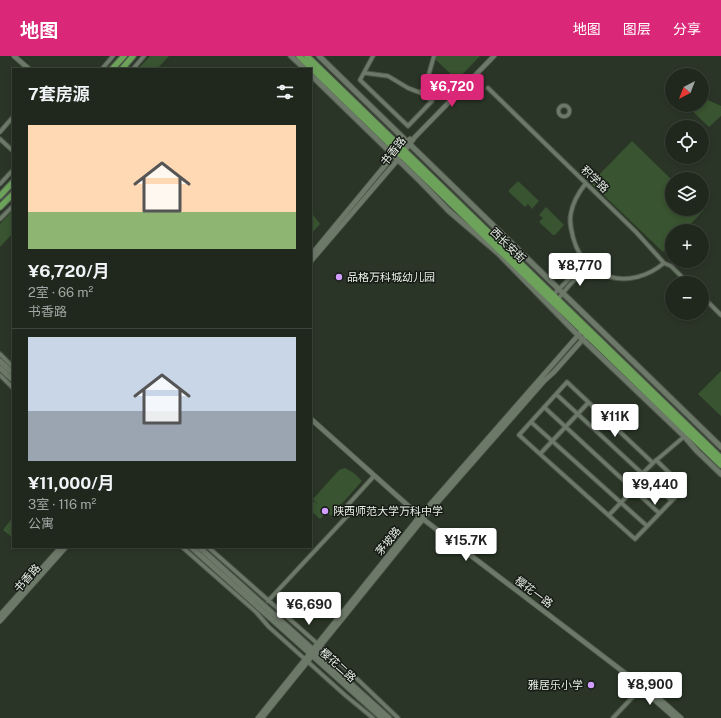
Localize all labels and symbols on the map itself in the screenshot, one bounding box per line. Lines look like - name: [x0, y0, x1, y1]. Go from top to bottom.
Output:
- north arrow: [665, 68, 709, 112]
- pin: ¥6,720: [419, 74, 485, 108]
- street label: 书香路: [378, 134, 408, 168]
- street label: 积学路: [579, 163, 611, 195]
- street label: 西长安街: [488, 225, 528, 265]
- pin: ¥8,770: [547, 253, 613, 287]
- place label: 品格万科城幼儿园: [347, 271, 435, 283]
- marker: 品格万科城幼儿园: [334, 272, 344, 282]
- pin: ¥11K: [591, 404, 639, 438]
- pin: ¥9,440: [622, 472, 688, 506]
- place label: 陕西师范大学万科中学: [333, 505, 443, 517]
- marker: 陕西师范大学万科中学: [320, 506, 330, 516]
- street label: 茅坡路: [373, 524, 403, 558]
- pin: ¥15.7K: [433, 528, 499, 562]
- street label: 书香路: [12, 562, 42, 594]
- street label: 樱花一路: [513, 574, 555, 610]
- pin: ¥6,690: [276, 592, 342, 626]
- street label: 樱花二路: [318, 646, 358, 684]
- pin: ¥8,900: [617, 672, 683, 706]
- place label: 雅居乐小学: [528, 679, 583, 691]
- marker: 雅居乐小学: [586, 680, 596, 690]

